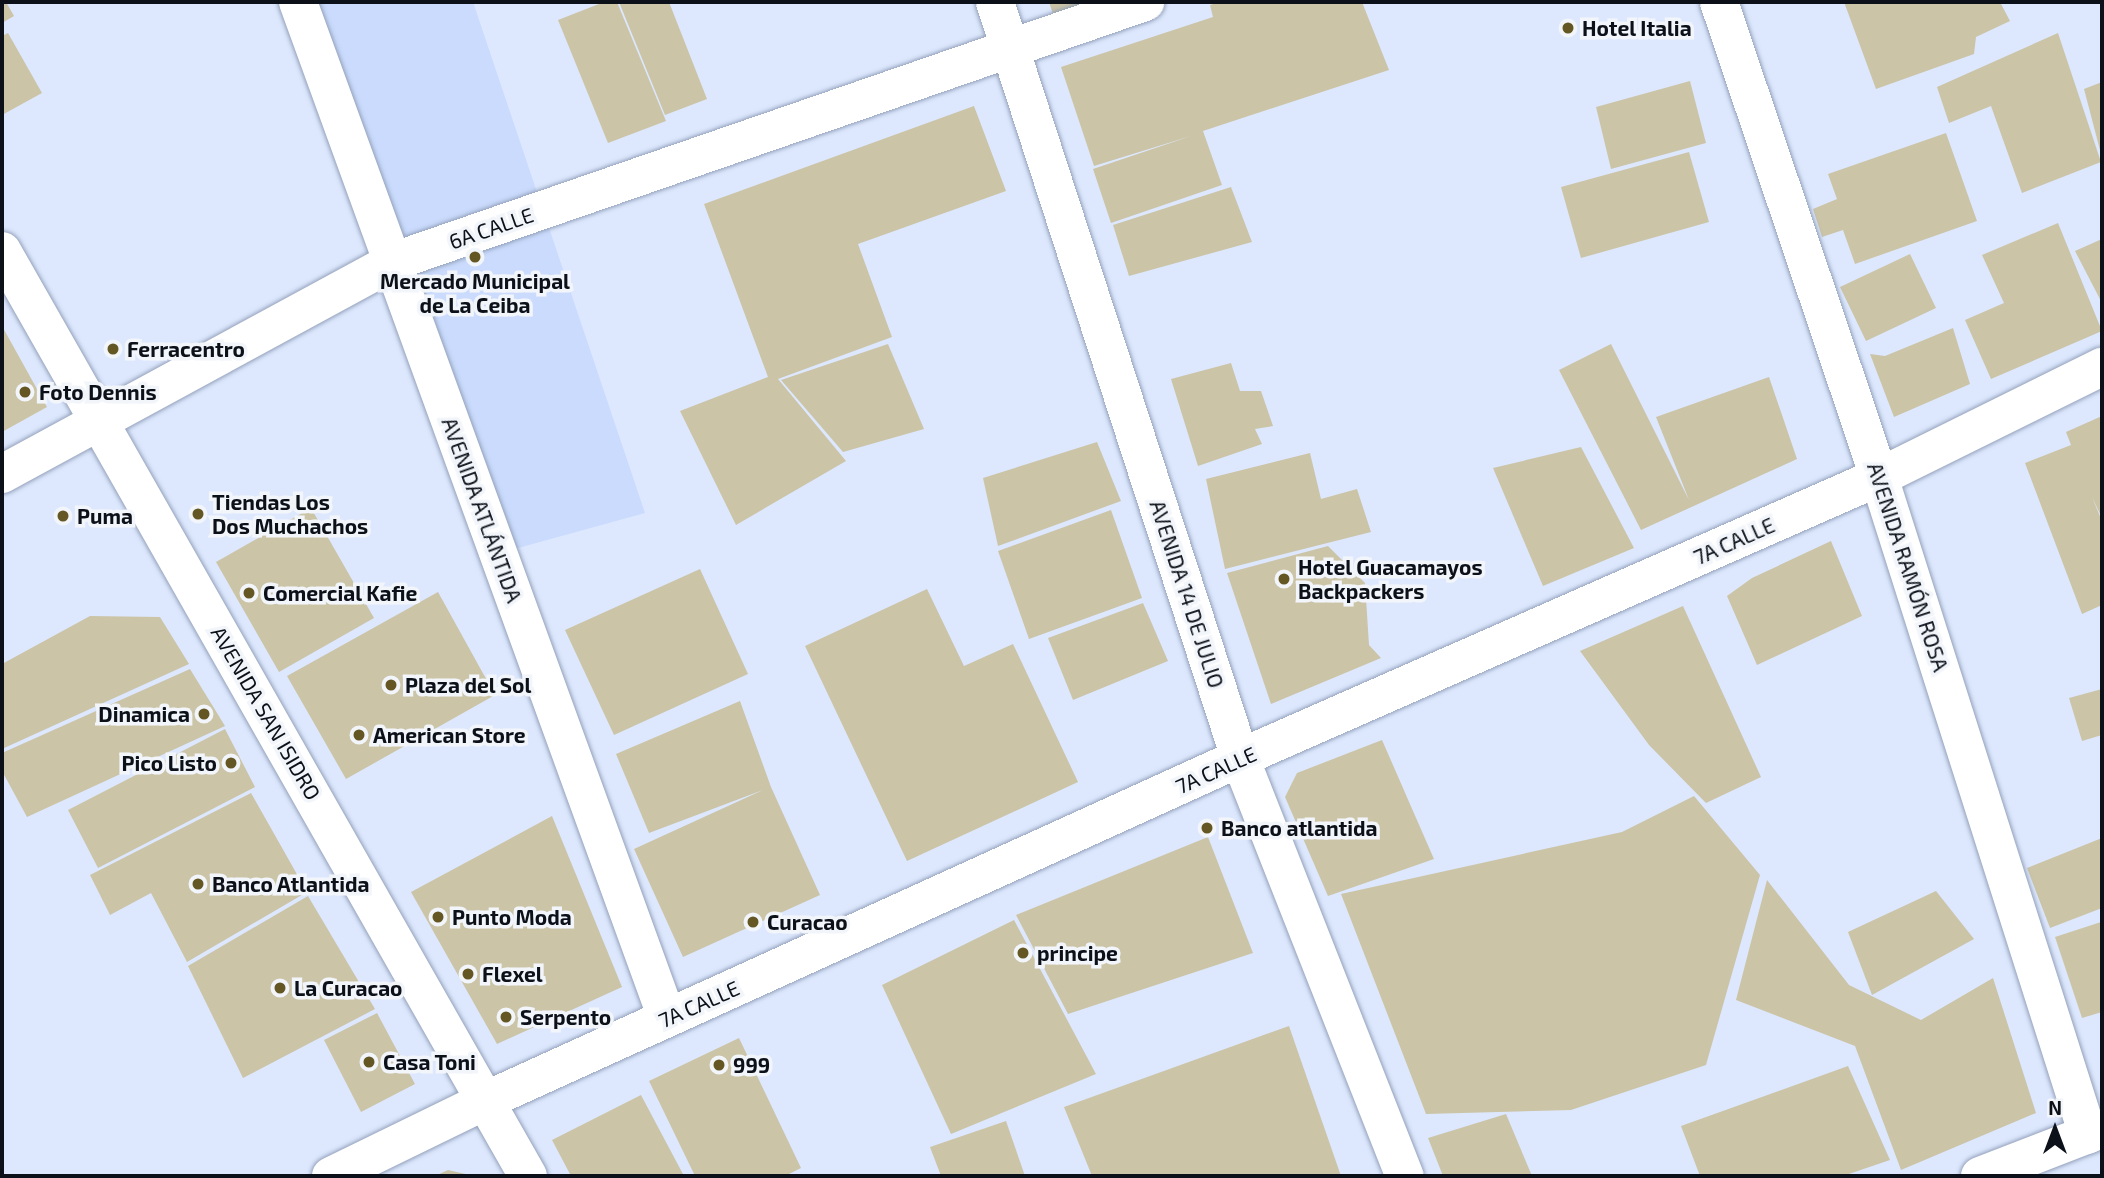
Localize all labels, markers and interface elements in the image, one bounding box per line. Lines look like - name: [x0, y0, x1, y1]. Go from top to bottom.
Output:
- place label: Hotel Italia: [1582, 15, 1692, 41]
- marker: Hotel Italia: [1560, 20, 1576, 36]
- street label: 6A CALLE: [445, 202, 537, 254]
- marker: Mercado Municipal de La Ceiba: [467, 249, 483, 265]
- place label: Mercado Municipal de La Ceiba: [380, 268, 570, 318]
- place label: Ferracentro: [127, 336, 245, 362]
- marker: Ferracentro: [105, 341, 121, 357]
- place label: Foto Dennis: [39, 379, 157, 405]
- marker: Foto Dennis: [17, 384, 33, 400]
- street label: AVENIDA ATLÁNTIDA: [437, 414, 527, 606]
- street label: AVENIDA RAMÓN ROSA: [1862, 459, 1954, 675]
- place label: Tiendas Los Dos Muchachos: [212, 489, 368, 539]
- street label: AVENIDA 14 DE JULIO: [1145, 497, 1229, 691]
- place label: Puma: [77, 503, 133, 529]
- marker: Tiendas Los Dos Muchachos: [190, 506, 206, 522]
- marker: Puma: [55, 508, 71, 524]
- street label: 7A CALLE: [1690, 512, 1778, 570]
- place label: Hotel Guacamayos Backpackers: [1298, 554, 1483, 604]
- marker: Hotel Guacamayos Backpackers: [1276, 571, 1292, 587]
- place label: Comercial Kafie: [263, 580, 418, 606]
- marker: Comercial Kafie: [241, 585, 257, 601]
- street label: AVENIDA SAN ISIDRO: [206, 621, 326, 805]
- place label: Plaza del Sol: [405, 672, 532, 698]
- marker: Plaza del Sol: [383, 677, 399, 693]
- place label: Dinamica: [98, 701, 190, 727]
- marker: Dinamica: [196, 706, 212, 722]
- place label: American Store: [373, 722, 526, 748]
- marker: American Store: [351, 727, 367, 743]
- street label: 7A CALLE: [1172, 741, 1260, 799]
- place label: Pico Listo: [122, 750, 217, 776]
- marker: Pico Listo: [223, 755, 239, 771]
- place label: Banco atlantida: [1221, 815, 1377, 841]
- marker: Banco atlantida: [1199, 820, 1215, 836]
- place label: Banco Atlantida: [212, 871, 370, 897]
- marker: Banco Atlantida: [190, 876, 206, 892]
- place label: Punto Moda: [452, 904, 572, 930]
- marker: Punto Moda: [430, 909, 446, 925]
- place label: Curacao: [767, 909, 848, 935]
- marker: Curacao: [745, 914, 761, 930]
- place label: principe: [1037, 940, 1118, 966]
- marker: principe: [1015, 945, 1031, 961]
- place label: Flexel: [482, 961, 543, 987]
- marker: Flexel: [460, 966, 476, 982]
- place label: La Curacao: [294, 975, 402, 1001]
- street label: 7A CALLE: [655, 975, 743, 1033]
- marker: La Curacao: [272, 980, 288, 996]
- place label: Serpento: [520, 1004, 611, 1030]
- marker: Serpento: [498, 1009, 514, 1025]
- place label: Casa Toni: [383, 1049, 476, 1075]
- place label: 999: [733, 1052, 770, 1078]
- marker: Casa Toni: [361, 1054, 377, 1070]
- marker: 999: [711, 1057, 727, 1073]
- north arrow: [2020, 1094, 2090, 1164]
- text: N: [2048, 1096, 2062, 1119]

